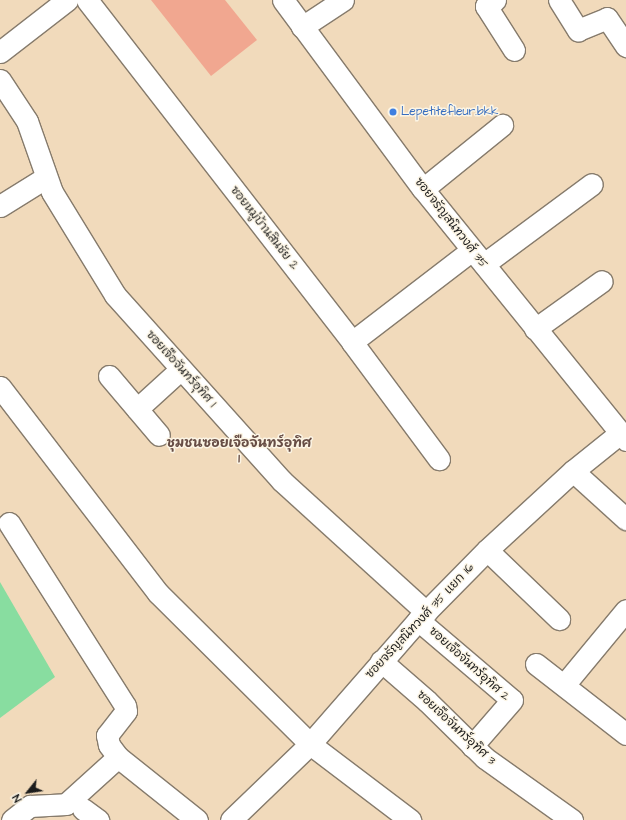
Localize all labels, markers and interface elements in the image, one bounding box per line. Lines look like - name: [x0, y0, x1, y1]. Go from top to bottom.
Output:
- place label: Lepetitefleur.bkk: [401, 105, 498, 119]
- marker: Lepetitefleur.bkk: [388, 107, 398, 117]
- street label: ซอยจรัญสนิทวงศ์ 35: [411, 175, 491, 271]
- street label: ซอยหมู่บ้านสินชัย 2: [227, 183, 301, 273]
- street label: ซอยเจือจันทร์อุทิศ 1: [143, 328, 219, 410]
- district label: ชุมชนซอยเจือจันทร์อุทิศ 1: [167, 436, 311, 467]
- street label: ซอยจรัญสนิทวงศ์ 35 แยก 16: [363, 560, 477, 682]
- street label: ซอยเจือจันทร์อุทิศ 2: [426, 624, 512, 704]
- street label: ซอยเจือจันทร์อุทิศ 3: [414, 688, 498, 768]
- north arrow: [8, 772, 48, 812]
- text: N: [9, 792, 25, 805]

